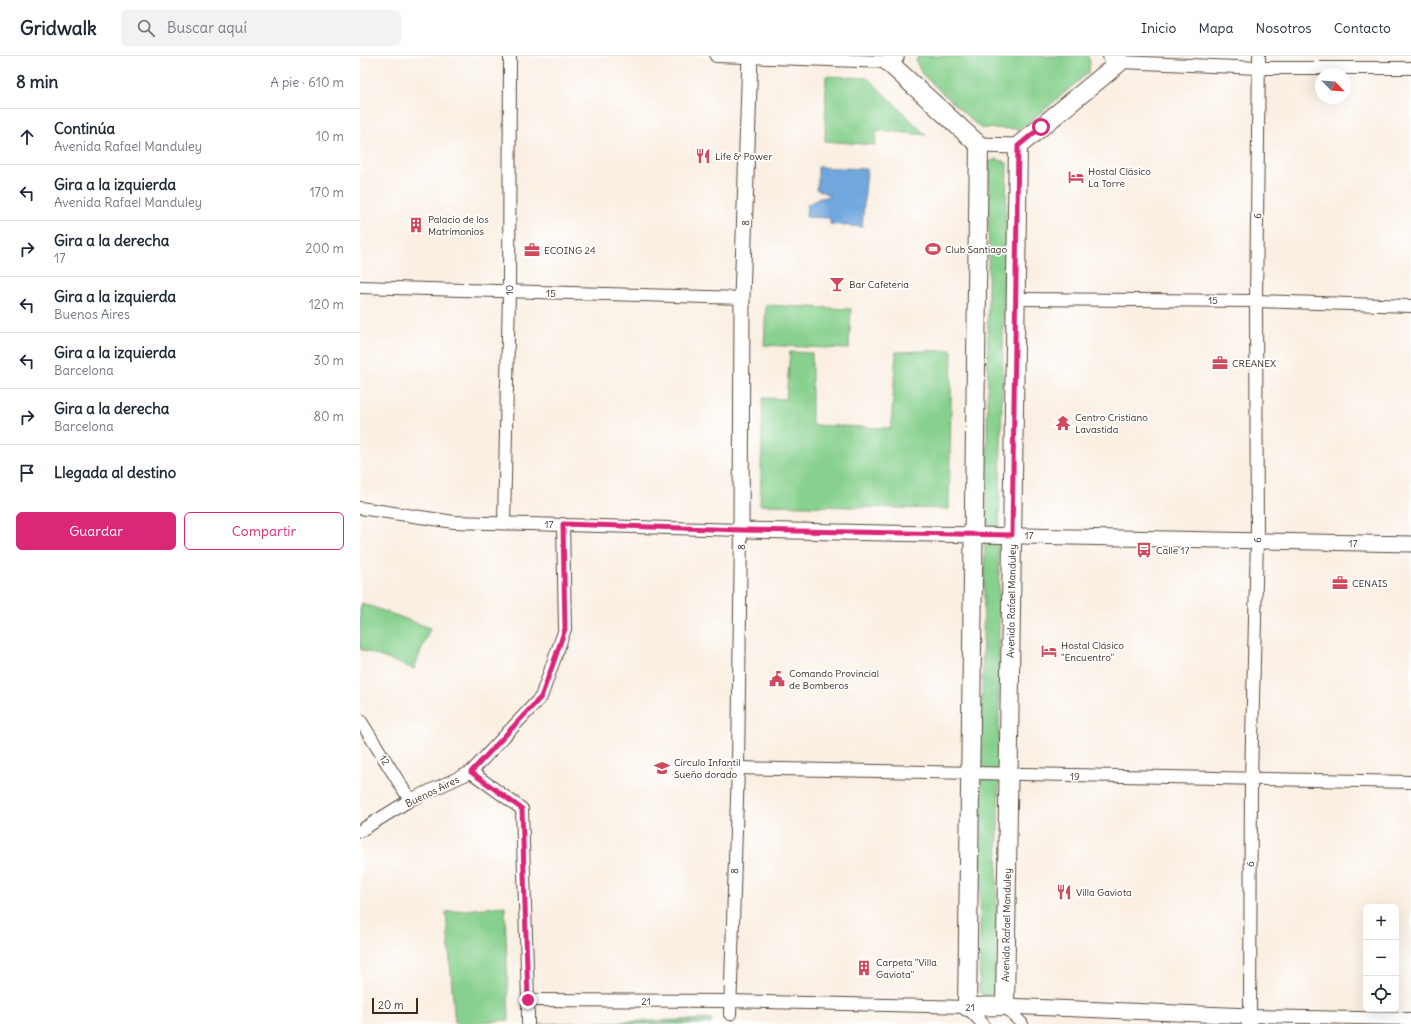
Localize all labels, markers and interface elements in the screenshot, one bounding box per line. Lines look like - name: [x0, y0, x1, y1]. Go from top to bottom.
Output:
- search box: [121, 10, 401, 46]
- text: Gridwalk: [20, 16, 97, 40]
- icon: search: [135, 17, 157, 39]
- text: Buscar aquí: [167, 18, 247, 37]
- text: Inicio: [1141, 19, 1176, 37]
- text: Mapa: [1198, 19, 1234, 37]
- text: Nosotros: [1256, 19, 1312, 37]
- text: Contacto: [1334, 19, 1391, 37]
- north arrow: [1315, 68, 1351, 104]
- text: 8 min: [16, 71, 58, 93]
- text: A pie · 610 m: [270, 74, 344, 91]
- route start: [1032, 118, 1050, 136]
- text: Continúa: [54, 119, 115, 138]
- icon: ahead: [16, 126, 38, 148]
- text: 10 m: [316, 128, 344, 145]
- text: Avenida Rafael Manduley: [54, 138, 202, 155]
- restaurant icon: Life & Power: [694, 147, 712, 165]
- place label: Life & Power: [715, 150, 772, 163]
- place label: Hostal Clásico La Torre: [1088, 165, 1151, 190]
- hotel icon: Hostal Clásico La Torre: [1067, 168, 1085, 186]
- text: Gira a la izquierda: [54, 175, 176, 194]
- icon: left: [16, 182, 38, 204]
- text: 170 m: [309, 184, 344, 201]
- text: Avenida Rafael Manduley: [54, 194, 202, 211]
- place label: Palacio de los Matrimonios: [428, 213, 489, 238]
- street label: 6: [1251, 213, 1264, 219]
- building icon: Palacio de los Matrimonios: [407, 216, 425, 234]
- street label: 8: [739, 220, 752, 226]
- text: Gira a la derecha: [54, 231, 169, 250]
- icon: right: [16, 238, 38, 260]
- text: 200 m: [305, 240, 344, 257]
- sports icon: Club Santiago: [924, 240, 942, 258]
- office icon: ECOING 24: [523, 241, 541, 259]
- place label: Club Santiago: [945, 243, 1007, 256]
- place label: ECOING 24: [544, 244, 596, 257]
- text: 17: [54, 250, 66, 267]
- bar icon: Bar Cafetería: [828, 275, 846, 293]
- place label: Bar Cafetería: [849, 278, 909, 291]
- street label: 10: [503, 285, 516, 295]
- text: Gira a la izquierda: [54, 287, 176, 306]
- street label: 15: [546, 287, 556, 300]
- icon: left: [16, 294, 38, 316]
- street label: 15: [1208, 294, 1218, 307]
- text: 120 m: [309, 296, 344, 313]
- text: Buenos Aires: [54, 306, 130, 323]
- text: Gira a la izquierda: [54, 343, 176, 362]
- icon: left: [16, 350, 38, 372]
- text: 30 m: [314, 352, 344, 369]
- office icon: CREANEX: [1211, 354, 1229, 372]
- place label: CREANEX: [1232, 357, 1277, 370]
- text: Barcelona: [54, 362, 114, 379]
- text: Gira a la derecha: [54, 399, 169, 418]
- icon: right: [16, 406, 38, 428]
- text: 80 m: [313, 408, 344, 425]
- place label: Centro Cristiano Lavastida: [1075, 411, 1148, 436]
- temple icon: Centro Cristiano Lavastida: [1054, 414, 1072, 432]
- text: Barcelona: [54, 418, 114, 435]
- icon: arrive: [16, 462, 38, 484]
- text: Llegada al destino: [54, 463, 176, 482]
- button: Guardar: [16, 512, 176, 550]
- button: Compartir: [184, 512, 344, 550]
- street label: 17: [544, 518, 554, 531]
- street label: 17: [1024, 529, 1034, 542]
- street label: 6: [1251, 537, 1264, 543]
- street label: 17: [1348, 537, 1358, 550]
- bus stop icon: Calle 17: [1135, 541, 1153, 559]
- street label: 8: [735, 544, 748, 550]
- street label: Avenida Rafael Manduley: [1004, 544, 1019, 658]
- place label: Calle 17: [1156, 544, 1189, 557]
- office icon: CENAIS: [1331, 574, 1349, 592]
- place label: CENAIS: [1352, 577, 1388, 590]
- place label: Hostal Clásico "Encuentro": [1061, 639, 1124, 664]
- hotel icon: Hostal Clásico "Encuentro": [1040, 642, 1058, 660]
- place label: Comando Provincial de Bomberos: [789, 667, 879, 692]
- public building icon: Comando Provincial de Bomberos: [768, 670, 786, 688]
- street label: 12: [377, 753, 393, 768]
- place label: Círculo Infantil Sueño dorado: [674, 756, 740, 781]
- school or university icon: Círculo Infantil Sueño dorado: [653, 759, 671, 777]
- street label: 19: [1070, 770, 1080, 783]
- street label: Buenos Aires: [403, 773, 462, 810]
- street label: 6: [1244, 861, 1257, 867]
- street label: 8: [728, 868, 741, 874]
- street label: Avenida Rafael Manduley: [999, 868, 1014, 982]
- restaurant icon: Villa Gaviota: [1055, 883, 1073, 901]
- place label: Villa Gaviota: [1076, 886, 1132, 899]
- map controls: [1363, 904, 1399, 1012]
- button: +: [1363, 904, 1399, 940]
- button: −: [1363, 940, 1399, 976]
- place label: Carpeta "Villa Gaviota": [876, 956, 937, 981]
- building icon: Carpeta "Villa Gaviota": [855, 959, 873, 977]
- button: locate: [1363, 976, 1399, 1012]
- route end: [519, 991, 537, 1009]
- street label: 21: [641, 995, 651, 1008]
- scale bar: [372, 996, 418, 1015]
- text: 20 m: [378, 998, 404, 1012]
- street label: 21: [965, 1001, 975, 1014]

